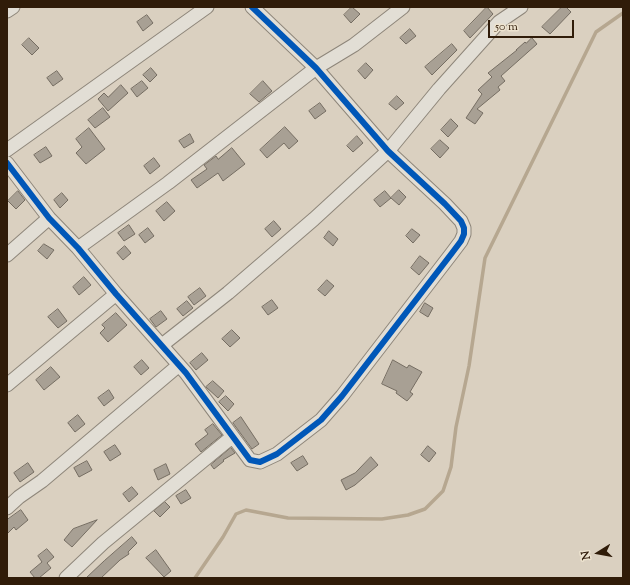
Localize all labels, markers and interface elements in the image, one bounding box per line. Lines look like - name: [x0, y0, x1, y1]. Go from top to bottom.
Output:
- scale bar: [490, 12, 576, 38]
- text: 50 m: [495, 18, 518, 36]
- north arrow: [578, 533, 618, 573]
- text: N: [578, 549, 595, 561]

